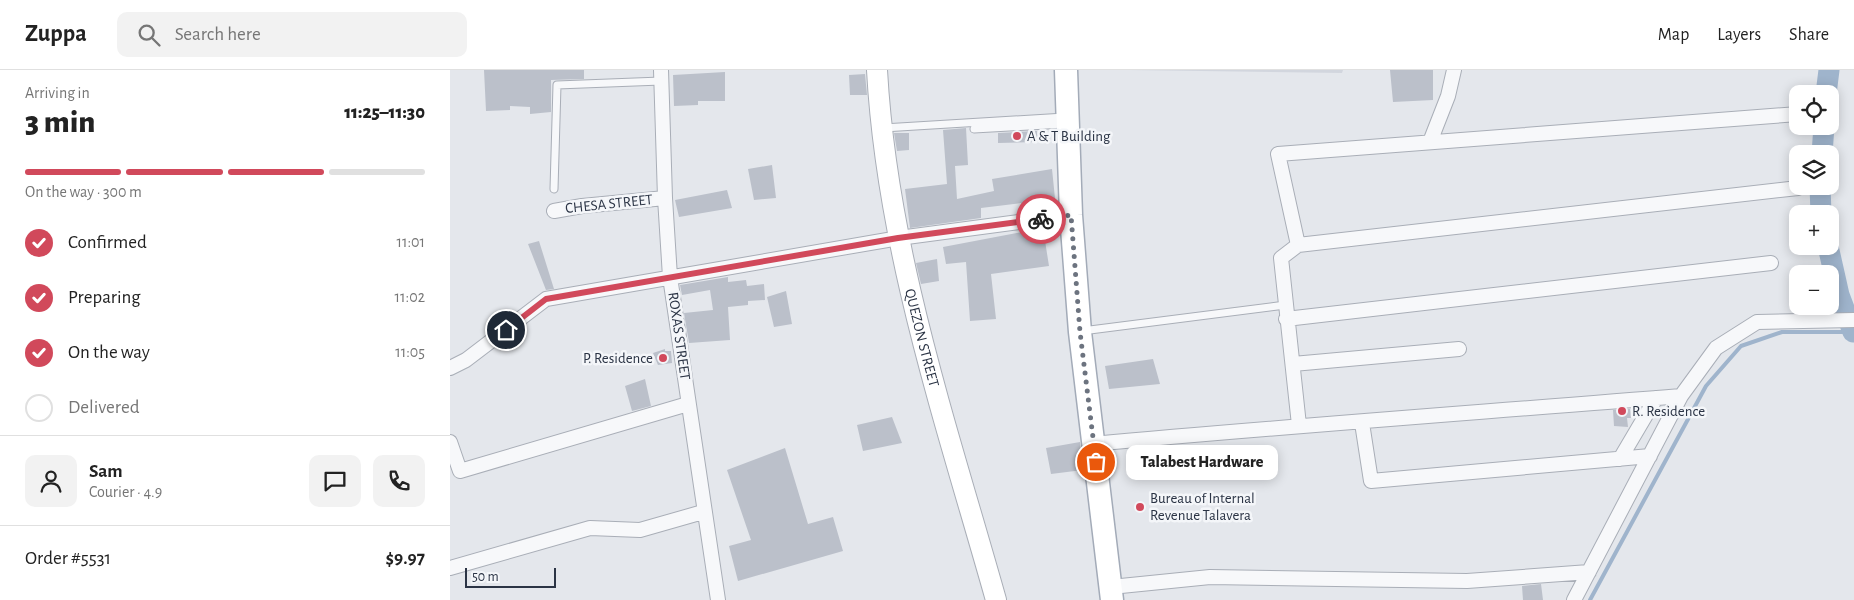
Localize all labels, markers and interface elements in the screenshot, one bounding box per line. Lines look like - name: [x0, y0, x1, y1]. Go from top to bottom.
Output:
- search box: [117, 12, 467, 57]
- icon: search: [135, 21, 163, 49]
- text: Zuppa: [25, 22, 87, 46]
- text: Search here: [175, 25, 261, 44]
- text: Map: [1658, 26, 1689, 44]
- text: Layers: [1717, 26, 1761, 44]
- text: Share: [1789, 26, 1829, 44]
- text: Arriving in: [25, 85, 90, 101]
- map controls: [1789, 85, 1839, 315]
- button: locate: [1789, 85, 1839, 135]
- text: 11:25–11:30: [344, 103, 425, 122]
- text: 3 min: [25, 106, 95, 138]
- place label: A & T Building: [1027, 129, 1111, 144]
- marker: A & T Building: [1011, 130, 1023, 142]
- button: layers: [1789, 145, 1839, 195]
- text: On the way · 300 m: [25, 184, 142, 200]
- street label: CHESA STREET: [565, 192, 654, 216]
- courier: [1016, 194, 1066, 244]
- icon: bike: [1027, 205, 1055, 233]
- button: +: [1789, 205, 1839, 255]
- icon: check: [25, 229, 53, 257]
- text: Confirmed: [68, 233, 147, 252]
- text: 11:01: [396, 234, 425, 250]
- button: −: [1789, 265, 1839, 315]
- icon: check: [25, 284, 53, 312]
- street label: QUEZON STREET: [903, 287, 942, 389]
- text: Preparing: [68, 288, 141, 307]
- text: 11:02: [395, 289, 425, 305]
- street label: ROXAS STREET: [665, 291, 693, 382]
- pin: [485, 309, 527, 351]
- icon: home: [492, 316, 520, 344]
- icon: check: [25, 339, 53, 367]
- text: On the way: [68, 343, 150, 362]
- text: 11:05: [395, 344, 425, 360]
- place label: P. Residence: [583, 351, 653, 366]
- marker: P. Residence: [657, 352, 669, 364]
- text: Delivered: [68, 398, 140, 417]
- place label: R. Residence: [1632, 404, 1705, 419]
- marker: R. Residence: [1616, 405, 1628, 417]
- pin: [1075, 441, 1117, 483]
- callout: Talabest Hardware: [1126, 444, 1278, 480]
- icon: bag: [1082, 448, 1110, 476]
- text: Talabest Hardware: [1141, 454, 1263, 470]
- button: person: [25, 455, 77, 507]
- button: chat: [309, 455, 361, 507]
- button: phone: [373, 455, 425, 507]
- text: Sam: [89, 462, 123, 481]
- text: Courier · 4.9: [89, 484, 162, 500]
- place label: Bureau of Internal Revenue Talavera: [1150, 491, 1255, 523]
- marker: Bureau of Internal Revenue Talavera: [1134, 501, 1146, 513]
- text: Order #5531: [25, 549, 111, 568]
- text: $9.97: [386, 549, 425, 568]
- scale bar: [465, 565, 556, 588]
- text: 50 m: [472, 570, 499, 584]

